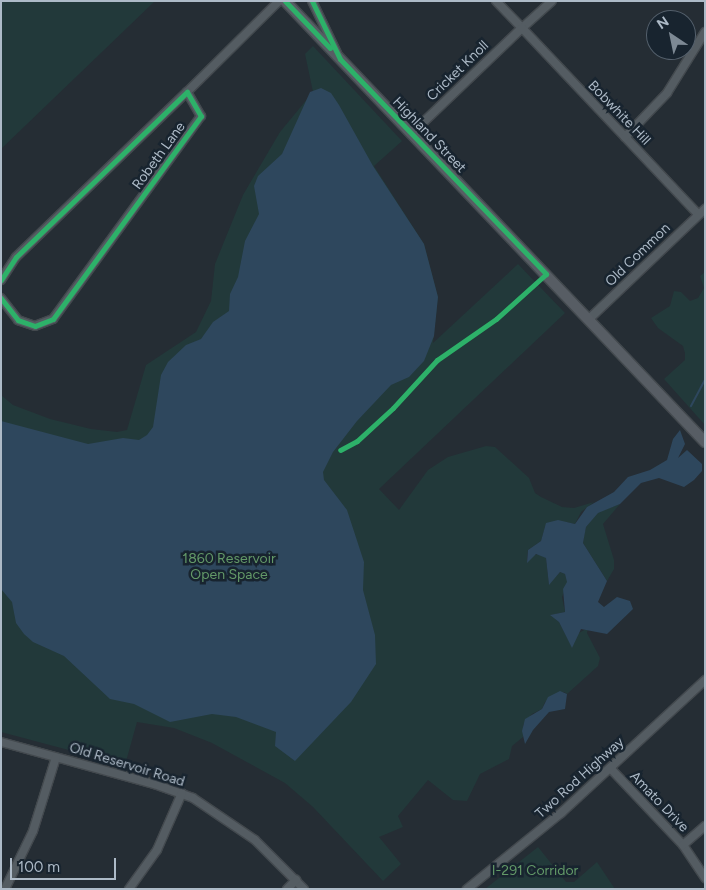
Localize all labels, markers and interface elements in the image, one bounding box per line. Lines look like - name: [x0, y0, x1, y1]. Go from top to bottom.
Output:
- north arrow: [646, 10, 696, 60]
- text: N: [654, 13, 672, 33]
- street label: Cricket Knoll: [424, 37, 492, 105]
- street label: Bobwhite Hill: [584, 77, 654, 149]
- street label: Highland Street: [389, 94, 469, 176]
- street label: Robeth Lane: [129, 119, 189, 193]
- street label: Old Common: [602, 220, 674, 290]
- park label: 1860 Reservoir Open Space: [182, 551, 276, 584]
- street label: Two Rod Highway: [532, 734, 628, 822]
- street label: Old Reservoir Road: [67, 739, 187, 791]
- street label: Amato Drive: [626, 768, 692, 836]
- scale bar: [12, 848, 119, 880]
- text: 100 m: [18, 858, 60, 876]
- park label: I-291 Corridor: [492, 863, 578, 879]

